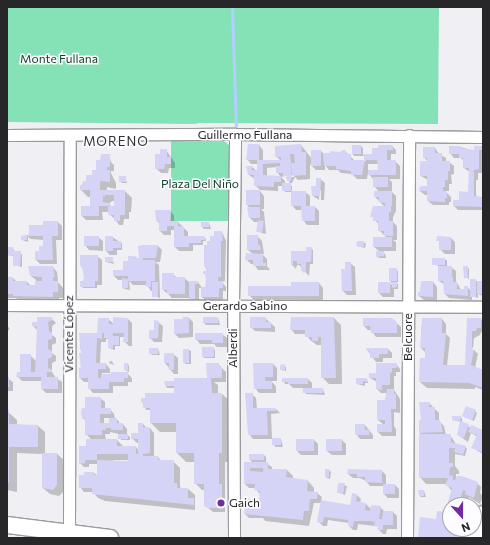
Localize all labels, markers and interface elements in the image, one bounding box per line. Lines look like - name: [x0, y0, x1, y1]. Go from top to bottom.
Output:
- park label: Monte Fullana: [20, 52, 98, 66]
- street label: Guillermo Fullana: [198, 128, 292, 142]
- district label: MORENO: [83, 133, 149, 149]
- park label: Plaza Del Niño: [161, 177, 239, 191]
- street label: Vicente López: [62, 295, 76, 373]
- street label: Gerardo Sabino: [203, 299, 287, 313]
- street label: Belcuore: [401, 313, 415, 361]
- street label: Alberdi: [226, 328, 240, 368]
- place label: Gaich: [229, 496, 260, 510]
- north arrow: [442, 497, 482, 537]
- marker: Gaich: [216, 498, 226, 508]
- text: N: [460, 520, 472, 535]

